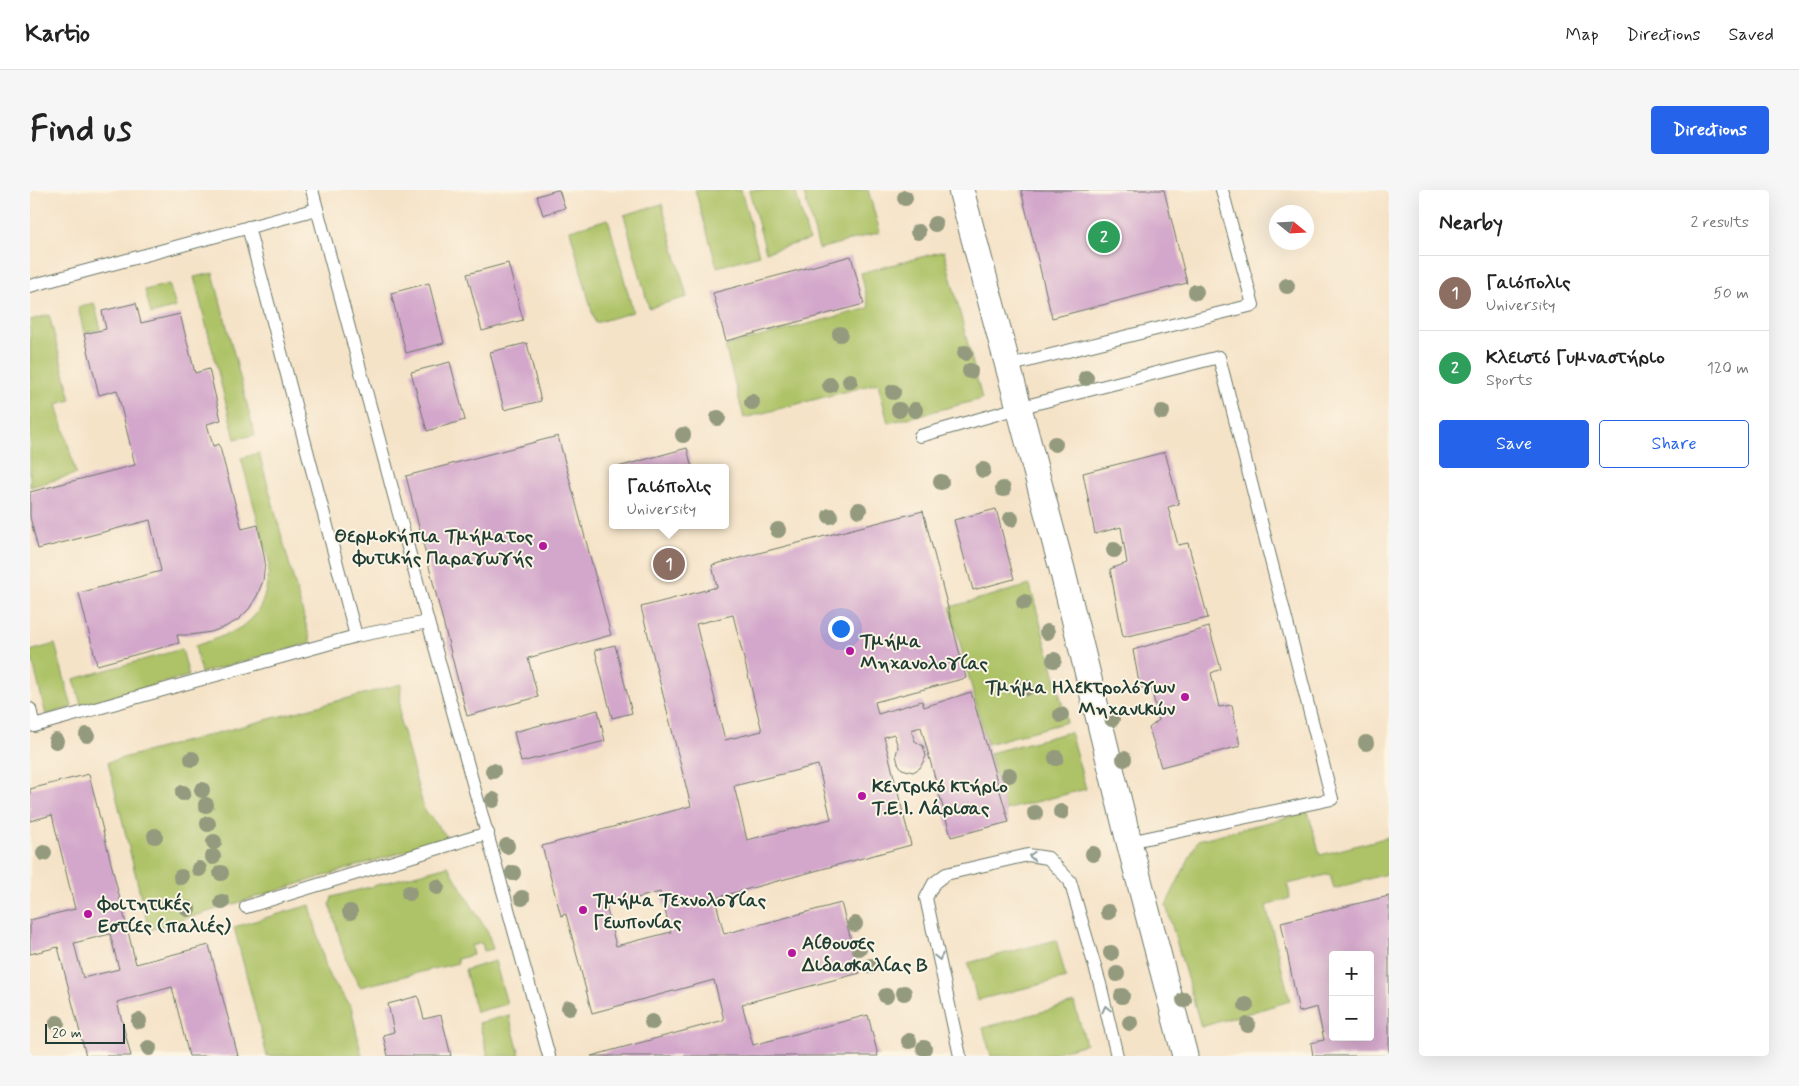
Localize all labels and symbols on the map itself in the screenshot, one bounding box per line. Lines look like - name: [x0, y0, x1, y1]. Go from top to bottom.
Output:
- north arrow: [1269, 205, 1314, 250]
- pin: 2: [1088, 218, 1120, 256]
- place label: Θερμοκήπια Τμήματος Φυτικής Παραγωγής: [334, 524, 534, 571]
- marker: Θερμοκήπια Τμήματος Φυτικής Παραγωγής: [537, 540, 549, 552]
- pin: 1: [653, 545, 685, 583]
- your location: [828, 616, 854, 642]
- place label: Τμήμα Μηχανολογίας: [859, 629, 989, 676]
- marker: Τμήμα Μηχανολογίας: [844, 645, 856, 657]
- place label: Τμήμα Ηλεκτρολόγων Μηχανικών: [985, 675, 1176, 722]
- marker: Τμήμα Ηλεκτρολόγων Μηχανικών: [1179, 691, 1191, 703]
- place label: Κεντρικό κτήριο Τ.Ε.Ι. Λάρισας: [871, 774, 1008, 821]
- marker: Κεντρικό κτήριο Τ.Ε.Ι. Λάρισας: [856, 790, 868, 802]
- one-way arrow: [1028, 851, 1036, 862]
- place label: Τμήμα Τεχνολογίας Γεωπονίας: [592, 888, 767, 935]
- place label: Φοιτητικές Εστίες (παλιές): [97, 892, 231, 939]
- marker: Τμήμα Τεχνολογίας Γεωπονίας: [577, 904, 589, 916]
- marker: Φοιτητικές Εστίες (παλιές): [82, 908, 94, 920]
- place label: Αίθουσες Διδασκαλίας Β: [801, 931, 929, 978]
- marker: Αίθουσες Διδασκαλίας Β: [786, 947, 798, 959]
- one-way arrow: [933, 952, 944, 961]
- one-way arrow: [1101, 1004, 1112, 1013]
- scale bar: [45, 1021, 125, 1044]

